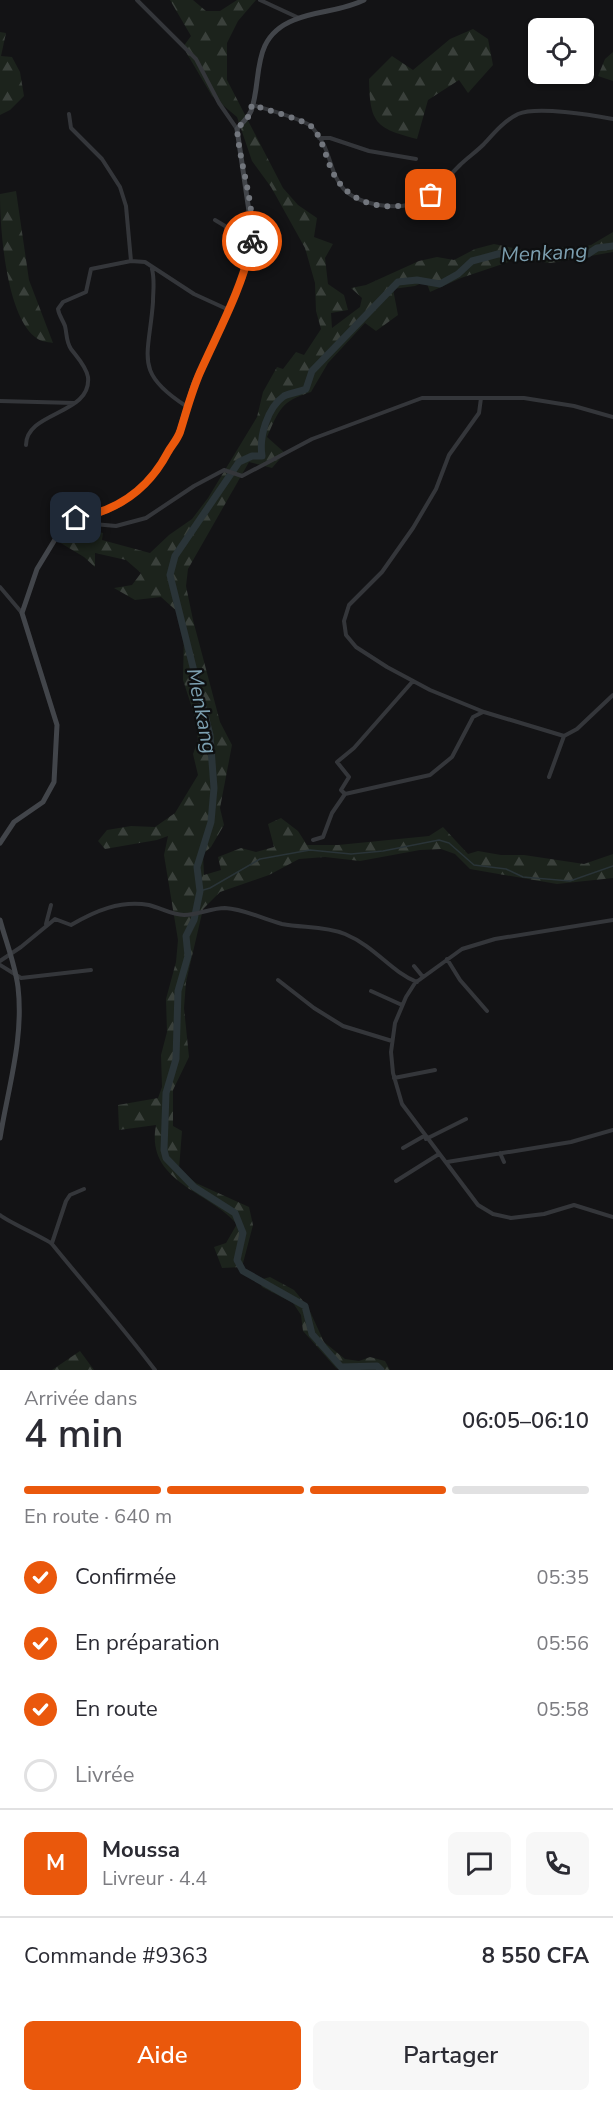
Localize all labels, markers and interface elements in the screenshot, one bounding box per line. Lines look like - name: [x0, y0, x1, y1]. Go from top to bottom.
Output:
- map controls: [528, 18, 594, 84]
- button: locate: [528, 18, 594, 84]
- pin: [405, 169, 456, 220]
- icon: bag: [414, 178, 447, 211]
- courier: [222, 211, 282, 271]
- icon: bike: [236, 225, 269, 258]
- water label: Menkang: [500, 237, 588, 269]
- pin: [50, 492, 101, 543]
- icon: home: [59, 501, 92, 534]
- water label: Menkang: [180, 666, 224, 756]
- text: Arrivée dans: [24, 1385, 137, 1412]
- text: 06:05–06:10: [462, 1406, 589, 1436]
- text: 4 min: [24, 1408, 123, 1461]
- text: En route · 640 m: [24, 1503, 172, 1530]
- icon: check: [24, 1561, 57, 1594]
- text: Confirmée: [75, 1562, 176, 1592]
- text: 05:35: [536, 1564, 589, 1591]
- icon: check: [24, 1627, 57, 1660]
- text: En préparation: [75, 1628, 220, 1658]
- text: 05:56: [536, 1630, 589, 1657]
- icon: check: [24, 1693, 57, 1726]
- text: En route: [75, 1694, 158, 1724]
- text: 05:58: [536, 1696, 589, 1723]
- text: Livrée: [75, 1760, 135, 1790]
- button: chat: [448, 1832, 511, 1895]
- button: phone: [526, 1832, 589, 1895]
- text: Moussa: [102, 1835, 180, 1865]
- text: M: [46, 1848, 65, 1878]
- text: Livreur · 4.4: [102, 1865, 207, 1892]
- text: Commande #9363: [24, 1941, 208, 1971]
- text: 8 550 CFA: [482, 1941, 589, 1971]
- button: Aide: [24, 2021, 301, 2090]
- button: Partager: [313, 2021, 589, 2090]

